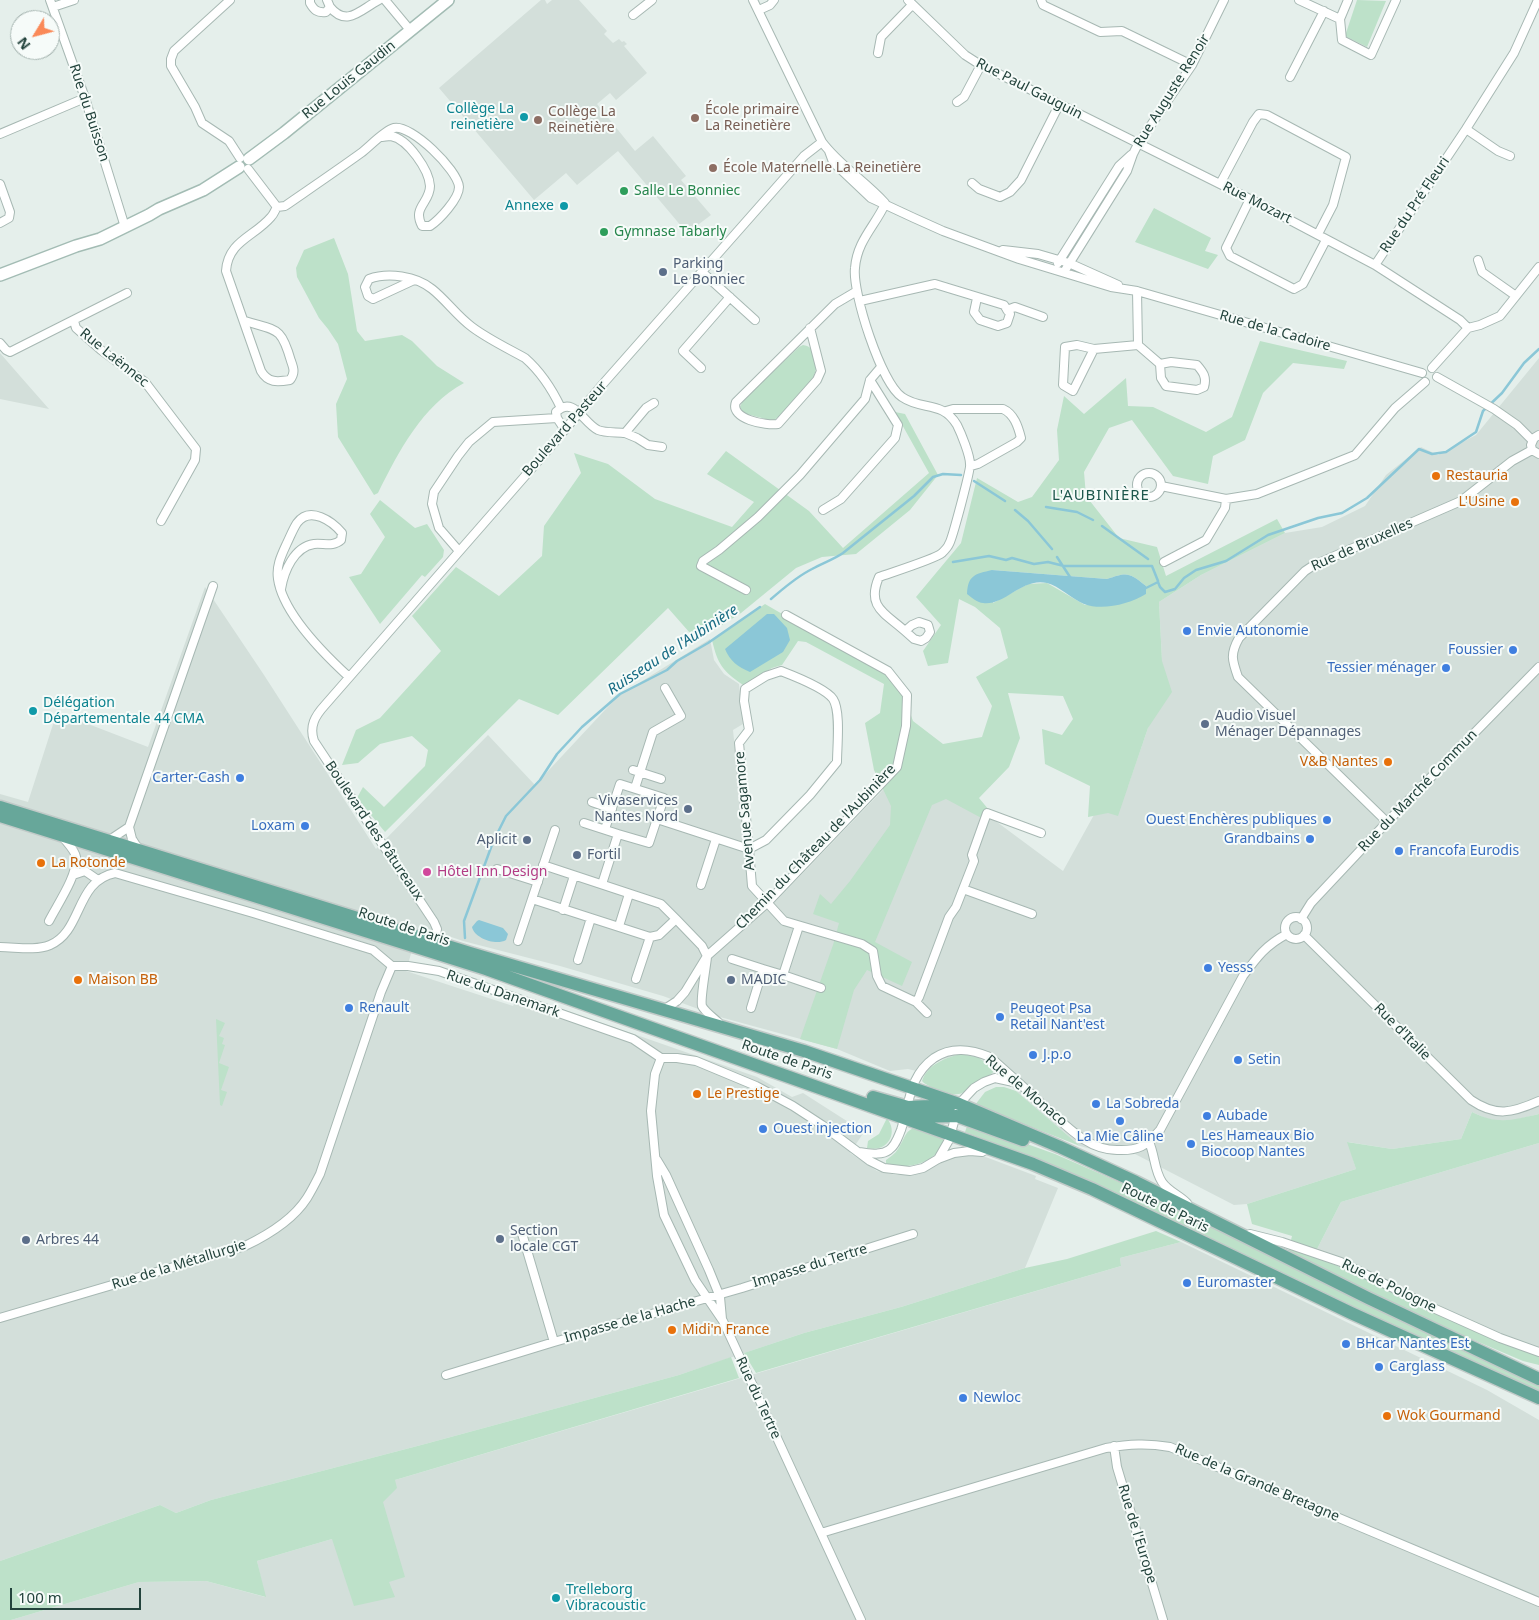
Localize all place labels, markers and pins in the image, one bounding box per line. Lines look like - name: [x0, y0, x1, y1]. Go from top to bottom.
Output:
- place label: Collège La reinetière: [446, 101, 514, 134]
- place label: École primaire La Reinetière: [705, 102, 799, 134]
- place label: Collège La Reinetière: [548, 104, 616, 136]
- marker: Collège La reinetière: [518, 111, 530, 123]
- marker: École primaire La Reinetière: [689, 112, 701, 124]
- marker: Collège La Reinetière: [532, 114, 544, 126]
- place label: École Maternelle La Reinetière: [723, 160, 921, 176]
- marker: École Maternelle La Reinetière: [707, 162, 719, 174]
- place label: Salle Le Bonniec: [634, 183, 740, 199]
- marker: Salle Le Bonniec: [618, 185, 630, 197]
- place label: Annexe: [505, 198, 554, 214]
- marker: Annexe: [558, 200, 570, 212]
- place label: Gymnase Tabarly: [614, 224, 727, 240]
- marker: Gymnase Tabarly: [598, 226, 610, 238]
- place label: Parking Le Bonniec: [673, 256, 745, 288]
- marker: Parking Le Bonniec: [657, 266, 669, 278]
- place label: Restauria: [1446, 468, 1508, 484]
- marker: Restauria: [1430, 470, 1442, 482]
- place label: L'Usine: [1459, 494, 1505, 510]
- marker: L'Usine: [1509, 496, 1521, 508]
- place label: Envie Autonomie: [1197, 623, 1309, 639]
- marker: Envie Autonomie: [1181, 625, 1193, 637]
- place label: Foussier: [1448, 642, 1503, 658]
- marker: Foussier: [1507, 644, 1519, 656]
- place label: Tessier ménager: [1327, 660, 1436, 676]
- marker: Tessier ménager: [1440, 662, 1452, 674]
- place label: Délégation Départementale 44 CMA: [43, 695, 204, 728]
- marker: Délégation Départementale 44 CMA: [27, 705, 39, 717]
- place label: Audio Visuel Ménager Dépannages: [1215, 708, 1361, 740]
- marker: Audio Visuel Ménager Dépannages: [1199, 718, 1211, 730]
- place label: V&B Nantes: [1300, 754, 1378, 770]
- marker: V&B Nantes: [1382, 756, 1394, 768]
- place label: Carter-Cash: [152, 770, 230, 786]
- marker: Carter-Cash: [234, 772, 246, 784]
- place label: Vivaservices Nantes Nord: [594, 793, 678, 826]
- marker: Vivaservices Nantes Nord: [682, 803, 694, 815]
- place label: Ouest Enchères publiques: [1146, 812, 1317, 828]
- marker: Ouest Enchères publiques: [1321, 814, 1333, 826]
- place label: Loxam: [251, 818, 295, 834]
- marker: Loxam: [299, 820, 311, 832]
- place label: Grandbains: [1224, 831, 1300, 847]
- place label: Aplicit: [477, 832, 517, 848]
- marker: Grandbains: [1304, 833, 1316, 845]
- marker: Aplicit: [521, 834, 533, 846]
- place label: Francofa Eurodis: [1409, 843, 1519, 859]
- marker: Francofa Eurodis: [1393, 845, 1405, 857]
- place label: Fortil: [587, 847, 621, 863]
- marker: Fortil: [571, 849, 583, 861]
- place label: La Rotonde: [51, 855, 126, 871]
- marker: La Rotonde: [35, 857, 47, 869]
- place label: Hôtel Inn Design: [437, 864, 547, 880]
- marker: Hôtel Inn Design: [421, 866, 433, 878]
- place label: Yesss: [1218, 960, 1253, 976]
- marker: Yesss: [1202, 962, 1214, 974]
- place label: Maison BB: [88, 972, 158, 988]
- place label: MADIC: [741, 972, 786, 988]
- marker: Maison BB: [72, 974, 84, 986]
- marker: MADIC: [725, 974, 737, 986]
- place label: Renault: [359, 1000, 409, 1016]
- place label: Peugeot Psa Retail Nant'est: [1010, 1001, 1105, 1034]
- marker: Renault: [343, 1002, 355, 1014]
- marker: Peugeot Psa Retail Nant'est: [994, 1011, 1006, 1023]
- place label: J.p.o: [1043, 1047, 1071, 1063]
- marker: J.p.o: [1027, 1049, 1039, 1061]
- place label: Setin: [1248, 1052, 1281, 1068]
- marker: Setin: [1232, 1054, 1244, 1066]
- place label: Le Prestige: [707, 1086, 780, 1102]
- marker: Le Prestige: [691, 1088, 703, 1100]
- place label: La Sobreda: [1106, 1096, 1179, 1112]
- marker: La Sobreda: [1090, 1098, 1102, 1110]
- place label: Aubade: [1217, 1108, 1268, 1124]
- marker: Aubade: [1201, 1110, 1213, 1122]
- marker: La Mie Câline: [1114, 1115, 1126, 1127]
- place label: Ouest injection: [773, 1121, 872, 1137]
- marker: Ouest injection: [757, 1123, 769, 1135]
- place label: Les Hameaux Bio Biocoop Nantes: [1201, 1128, 1315, 1160]
- place label: La Mie Câline: [1076, 1129, 1164, 1145]
- marker: Les Hameaux Bio Biocoop Nantes: [1185, 1138, 1197, 1150]
- place label: Section locale CGT: [510, 1223, 578, 1256]
- place label: Arbres 44: [36, 1232, 99, 1248]
- marker: Section locale CGT: [494, 1233, 506, 1245]
- marker: Arbres 44: [20, 1234, 32, 1246]
- place label: Euromaster: [1197, 1275, 1274, 1291]
- marker: Euromaster: [1181, 1277, 1193, 1289]
- place label: Midi'n France: [682, 1322, 769, 1338]
- marker: Midi'n France: [666, 1324, 678, 1336]
- place label: BHcar Nantes Est: [1356, 1336, 1469, 1352]
- marker: BHcar Nantes Est: [1340, 1338, 1352, 1350]
- place label: Carglass: [1389, 1359, 1445, 1375]
- marker: Carglass: [1373, 1361, 1385, 1373]
- place label: Newloc: [973, 1390, 1021, 1406]
- marker: Newloc: [957, 1392, 969, 1404]
- place label: Wok Gourmand: [1397, 1408, 1501, 1424]
- marker: Wok Gourmand: [1381, 1410, 1393, 1422]
- place label: Trelleborg Vibracoustic: [566, 1582, 646, 1614]
- marker: Trelleborg Vibracoustic: [550, 1592, 562, 1604]

